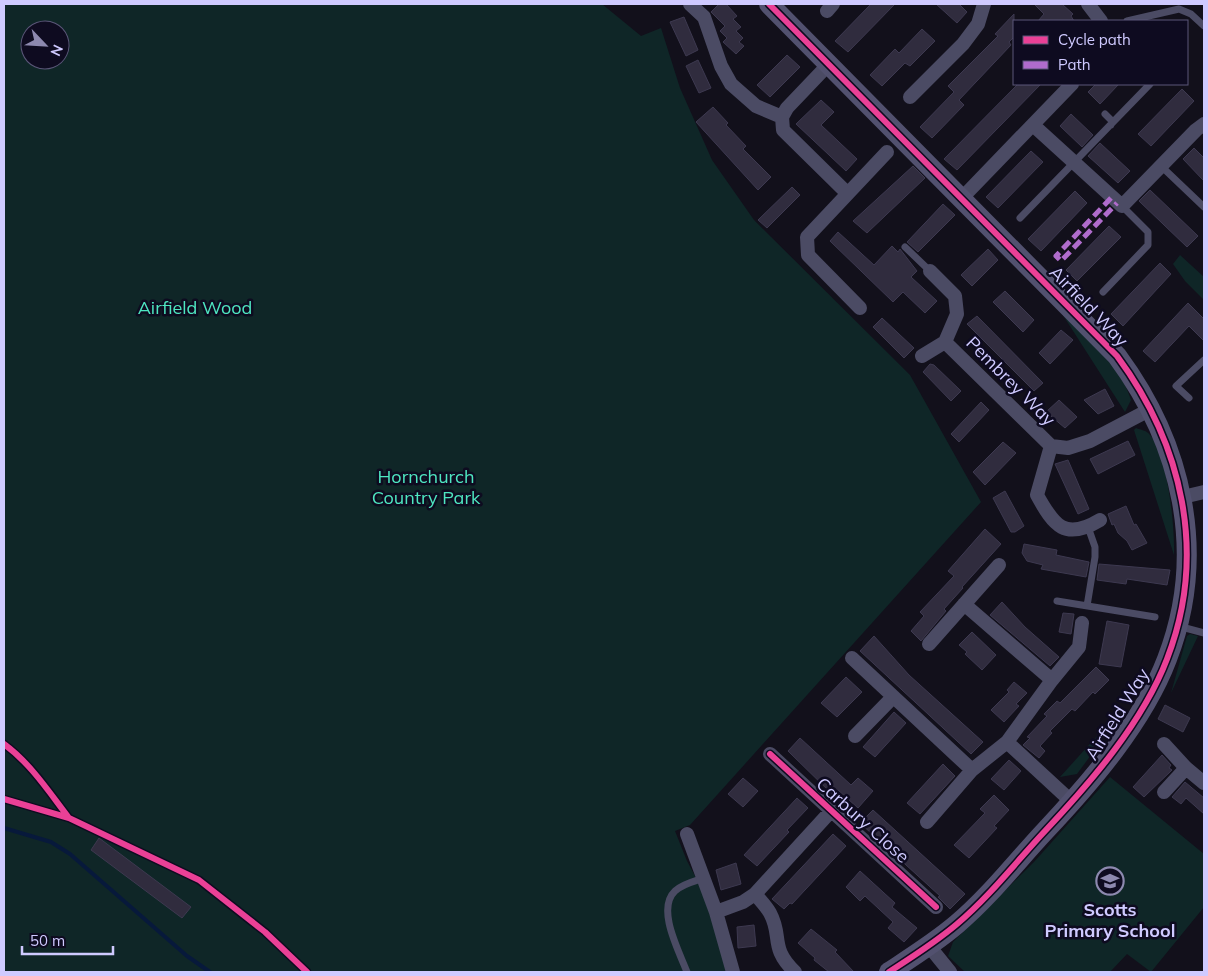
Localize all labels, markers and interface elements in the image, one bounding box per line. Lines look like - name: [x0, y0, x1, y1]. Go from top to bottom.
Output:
- north arrow: [20, 20, 70, 70]
- legend: [1013, 20, 1188, 85]
- text: Cycle path: [1058, 30, 1131, 49]
- text: N: [46, 42, 67, 59]
- text: Path: [1058, 55, 1090, 74]
- street label: Airfield Way: [1045, 261, 1134, 352]
- park label: Airfield Wood: [138, 296, 252, 319]
- street label: Pembrey Way: [961, 331, 1061, 431]
- park label: Hornchurch Country Park: [372, 465, 481, 509]
- street label: Airfield Way: [1080, 664, 1154, 764]
- street label: Carbury Close: [812, 772, 914, 868]
- school or university icon: Scotts Primary School: [1095, 866, 1125, 896]
- place label: Scotts Primary School: [1045, 898, 1175, 942]
- scale bar: [22, 924, 114, 956]
- text: 50 m: [30, 931, 65, 950]

